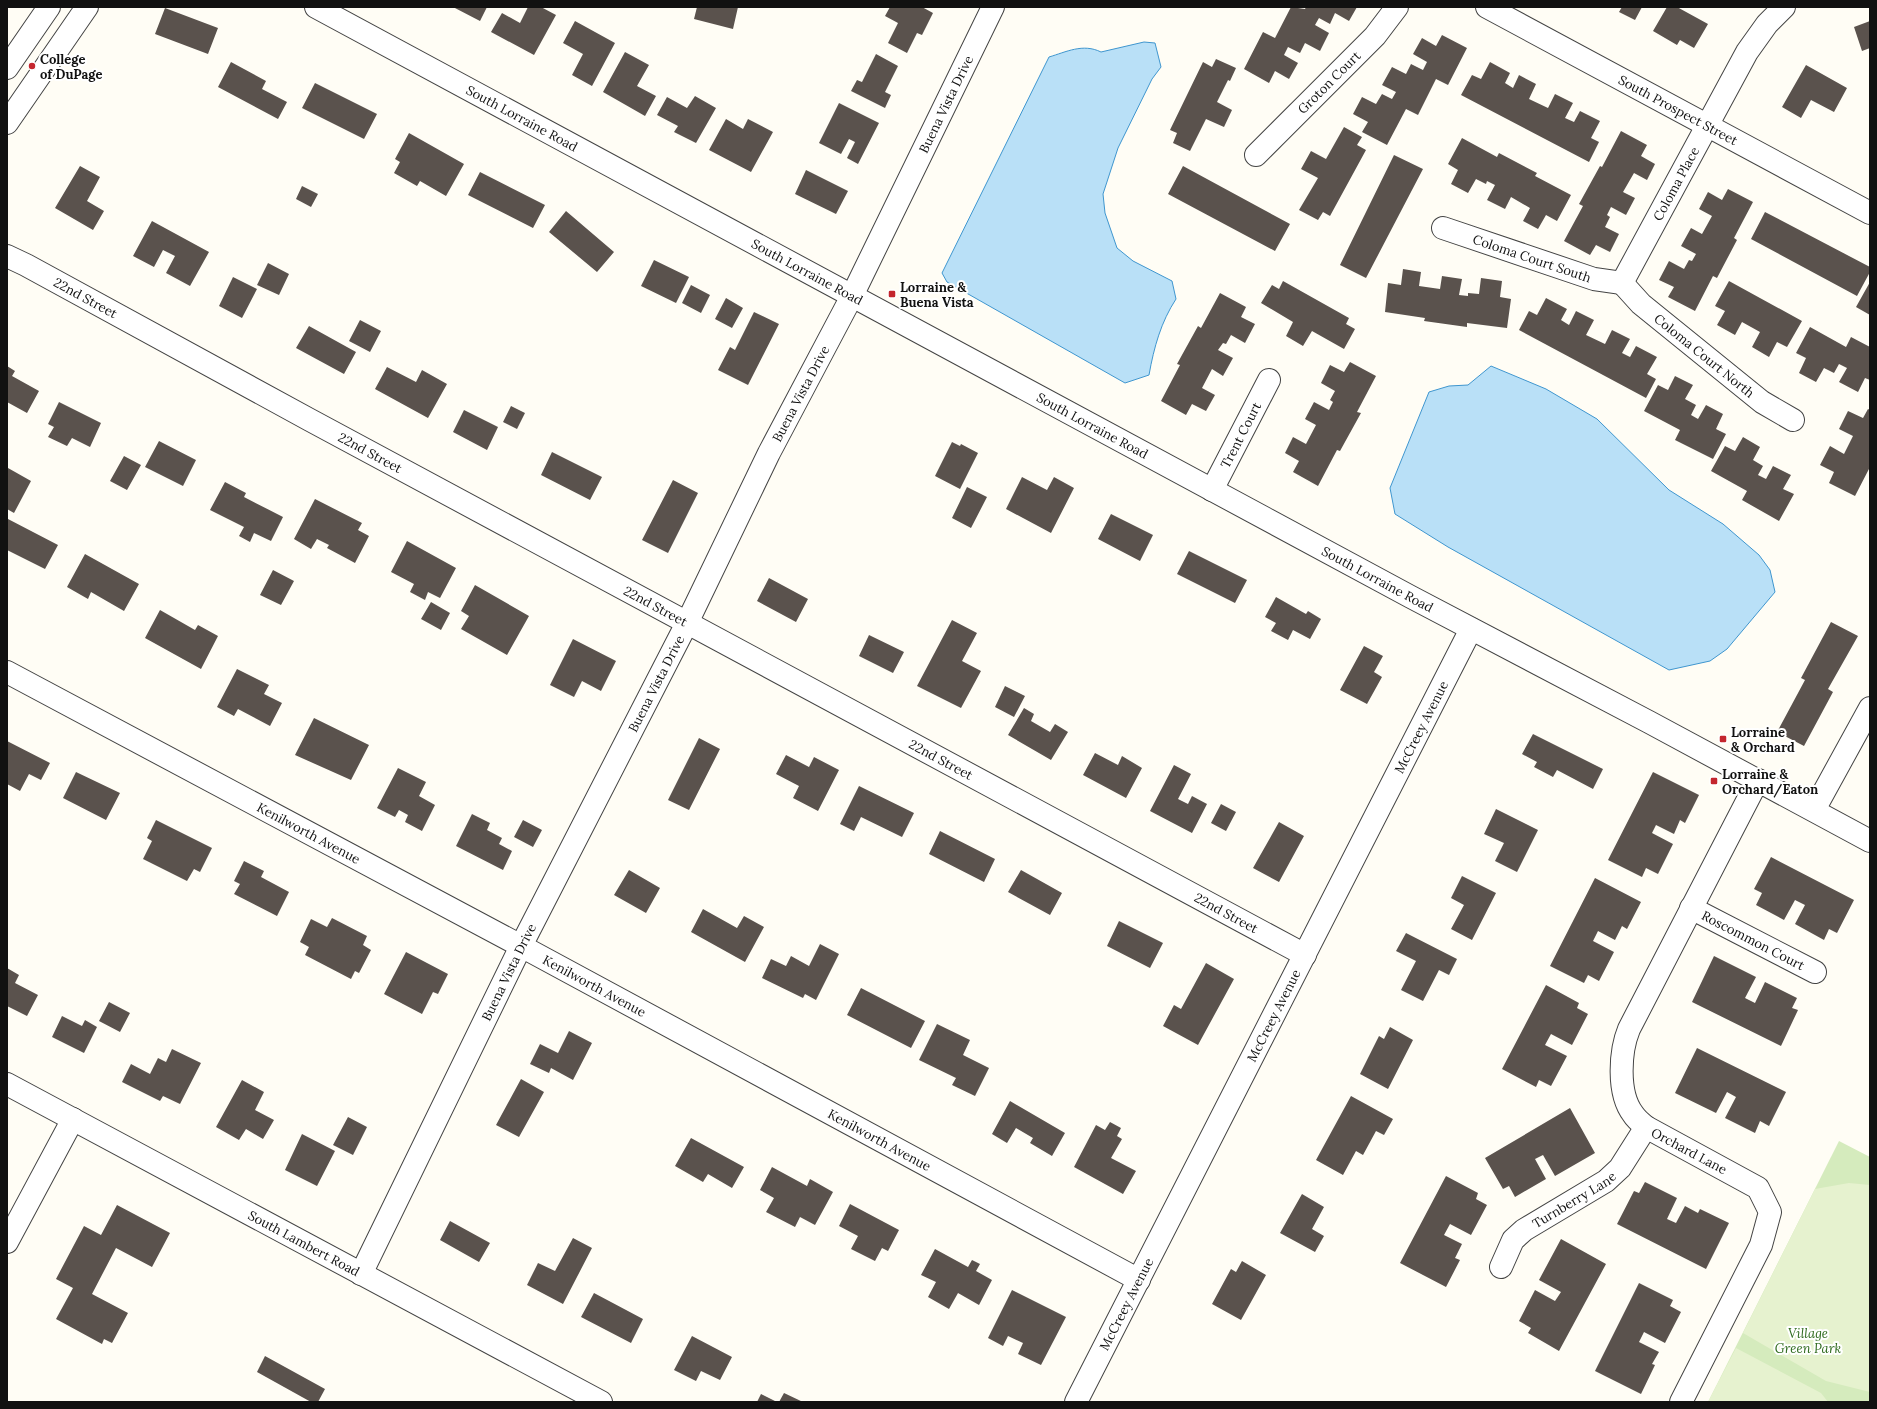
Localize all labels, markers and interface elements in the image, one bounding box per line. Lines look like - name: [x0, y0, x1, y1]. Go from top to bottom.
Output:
- street label: Groton Court: [1294, 47, 1364, 117]
- place label: College of DuPage: [40, 51, 102, 83]
- street label: Buena Vista Drive: [915, 52, 977, 156]
- marker: College of DuPage: [27, 61, 37, 71]
- street label: South Prospect Street: [1616, 71, 1741, 149]
- street label: South Lorraine Road: [463, 81, 581, 155]
- street label: Coloma Place: [1649, 144, 1703, 224]
- street label: Coloma Court South: [1471, 230, 1594, 286]
- street label: South Lorraine Road: [749, 235, 866, 309]
- street label: 22nd Street: [51, 273, 120, 322]
- place label: Lorraine & Buena Vista: [900, 279, 974, 311]
- marker: Lorraine & Buena Vista: [887, 289, 897, 299]
- street label: Coloma Court North: [1651, 310, 1758, 401]
- street label: Buena Vista Drive: [768, 343, 833, 445]
- street label: South Lorraine Road: [1034, 388, 1151, 462]
- street label: Trent Court: [1216, 399, 1265, 471]
- street label: 22nd Street: [335, 428, 405, 476]
- street label: South Lorraine Road: [1319, 542, 1437, 616]
- street label: 22nd Street: [621, 582, 690, 630]
- street label: Buena Vista Drive: [624, 632, 688, 735]
- street label: McCreey Avenue: [1390, 678, 1452, 776]
- place label: Lorraine & Orchard: [1731, 724, 1795, 756]
- marker: Lorraine & Orchard: [1718, 734, 1728, 744]
- street label: 22nd Street: [906, 735, 976, 783]
- place label: Lorraine & Orchard/Eaton: [1722, 766, 1819, 798]
- marker: Lorraine & Orchard/Eaton: [1709, 776, 1719, 786]
- street label: Kenilworth Avenue: [254, 798, 363, 867]
- street label: 22nd Street: [1192, 889, 1261, 937]
- street label: Roscommon Court: [1699, 906, 1808, 974]
- street label: Buena Vista Drive: [477, 920, 540, 1024]
- street label: Kenilworth Avenue: [540, 951, 649, 1020]
- street label: McCreey Avenue: [1243, 966, 1304, 1065]
- street label: Kenilworth Avenue: [825, 1105, 934, 1175]
- street label: Orchard Lane: [1648, 1124, 1730, 1178]
- street label: Turnberry Lane: [1529, 1167, 1620, 1232]
- street label: South Lambert Road: [245, 1206, 363, 1280]
- street label: McCreey Avenue: [1095, 1255, 1157, 1353]
- park label: Village Green Park: [1775, 1325, 1842, 1357]

